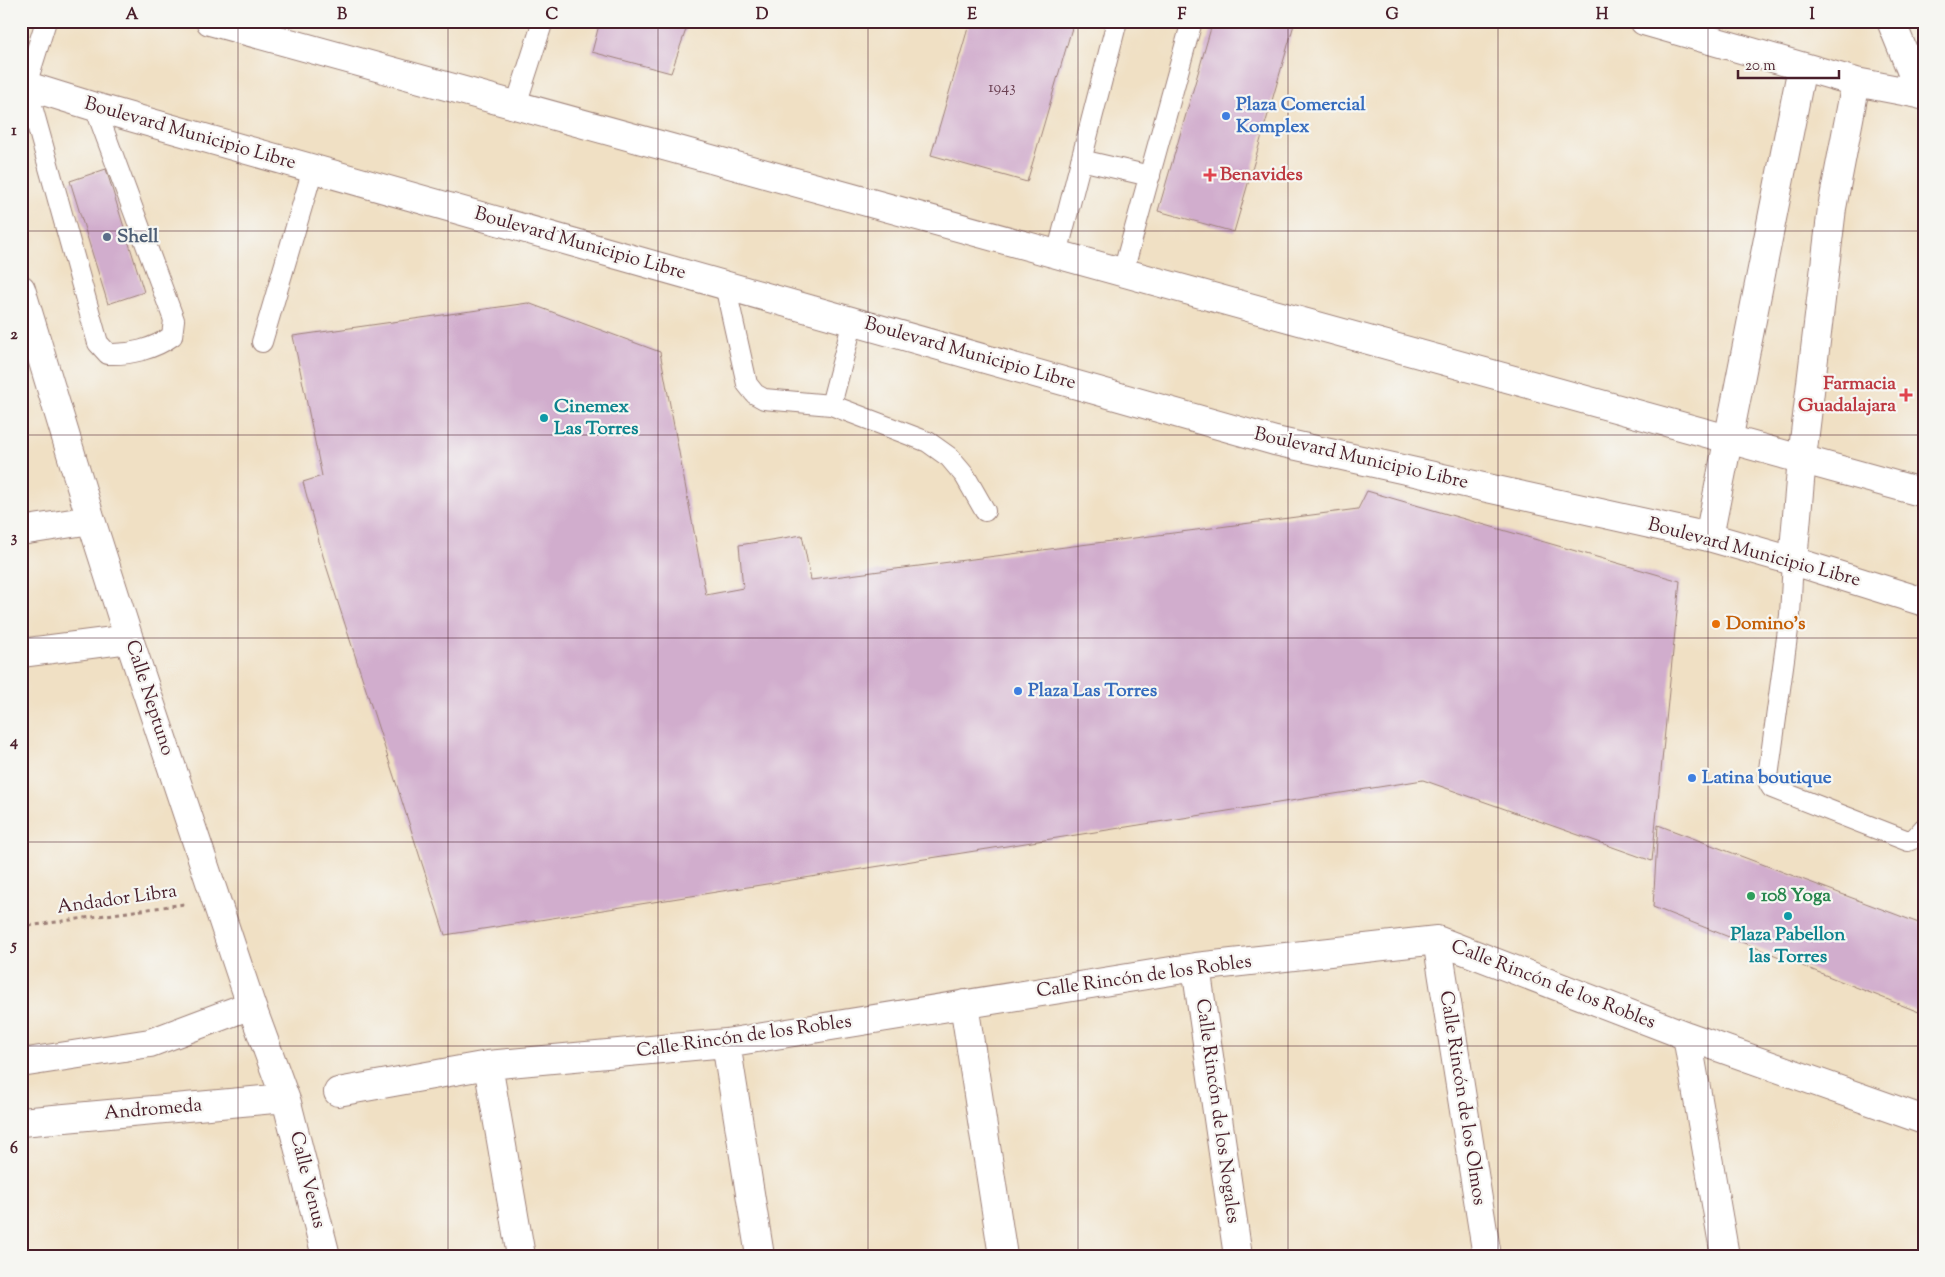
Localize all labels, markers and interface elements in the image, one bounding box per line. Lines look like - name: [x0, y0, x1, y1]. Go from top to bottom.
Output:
- text: A: [126, 4, 139, 27]
- text: B: [337, 4, 347, 27]
- text: C: [546, 4, 559, 27]
- text: D: [756, 4, 769, 27]
- text: E: [967, 4, 977, 27]
- text: F: [1178, 4, 1187, 27]
- text: G: [1385, 4, 1399, 27]
- text: H: [1596, 4, 1609, 27]
- text: I: [1809, 4, 1815, 27]
- scale bar: [1738, 48, 1839, 80]
- text: 20 m: [1745, 56, 1776, 77]
- house number: 1943: [988, 77, 1016, 100]
- street label: Boulevard Municipio Libre: [81, 91, 299, 177]
- place label: Plaza Comercial Komplex: [1236, 92, 1366, 141]
- marker: Plaza Comercial Komplex: [1220, 110, 1232, 122]
- text: 1: [11, 120, 17, 143]
- place label: Benavides: [1220, 162, 1303, 189]
- marker: Benavides: [1204, 169, 1216, 181]
- street label: Boulevard Municipio Libre: [471, 201, 689, 287]
- place label: Shell: [117, 224, 159, 251]
- marker: Shell: [101, 231, 113, 243]
- street label: Boulevard Municipio Libre: [861, 311, 1079, 397]
- text: 2: [10, 324, 18, 347]
- place label: Farmacia Guadalajara: [1798, 371, 1896, 420]
- marker: Farmacia Guadalajara: [1900, 389, 1912, 401]
- place label: Cinemex Las Torres: [554, 394, 639, 443]
- marker: Cinemex Las Torres: [538, 412, 550, 424]
- street label: Boulevard Municipio Libre: [1251, 421, 1471, 497]
- street label: Boulevard Municipio Libre: [1645, 512, 1863, 594]
- text: 3: [11, 527, 18, 550]
- place label: Domino's: [1726, 611, 1806, 638]
- marker: Domino's: [1710, 618, 1722, 630]
- street label: Calle Neptuno: [118, 637, 180, 759]
- place label: Plaza Las Torres: [1028, 678, 1158, 705]
- marker: Plaza Las Torres: [1012, 685, 1024, 697]
- text: 4: [9, 731, 18, 754]
- place label: Latina boutique: [1702, 765, 1832, 792]
- marker: Latina boutique: [1686, 772, 1698, 784]
- street label: Andador Libra: [55, 878, 179, 922]
- place label: 108 Yoga: [1761, 883, 1831, 910]
- marker: 108 Yoga: [1745, 890, 1757, 902]
- marker: Plaza Pabellon las Torres: [1782, 910, 1794, 922]
- place label: Plaza Pabellon las Torres: [1731, 922, 1846, 971]
- street label: Calle Rincón de los Robles: [1447, 934, 1659, 1036]
- text: 5: [9, 935, 17, 958]
- street label: Calle Rincón de los Robles: [1035, 949, 1253, 1005]
- street label: Calle Rincón de los Olmos: [1432, 989, 1492, 1207]
- street label: Calle Rincón de los Nogales: [1188, 997, 1246, 1225]
- street label: Calle Rincón de los Robles: [635, 1009, 853, 1065]
- street label: Andromeda: [103, 1092, 203, 1128]
- street label: Calle Venus: [282, 1129, 332, 1231]
- text: 6: [10, 1138, 18, 1161]

